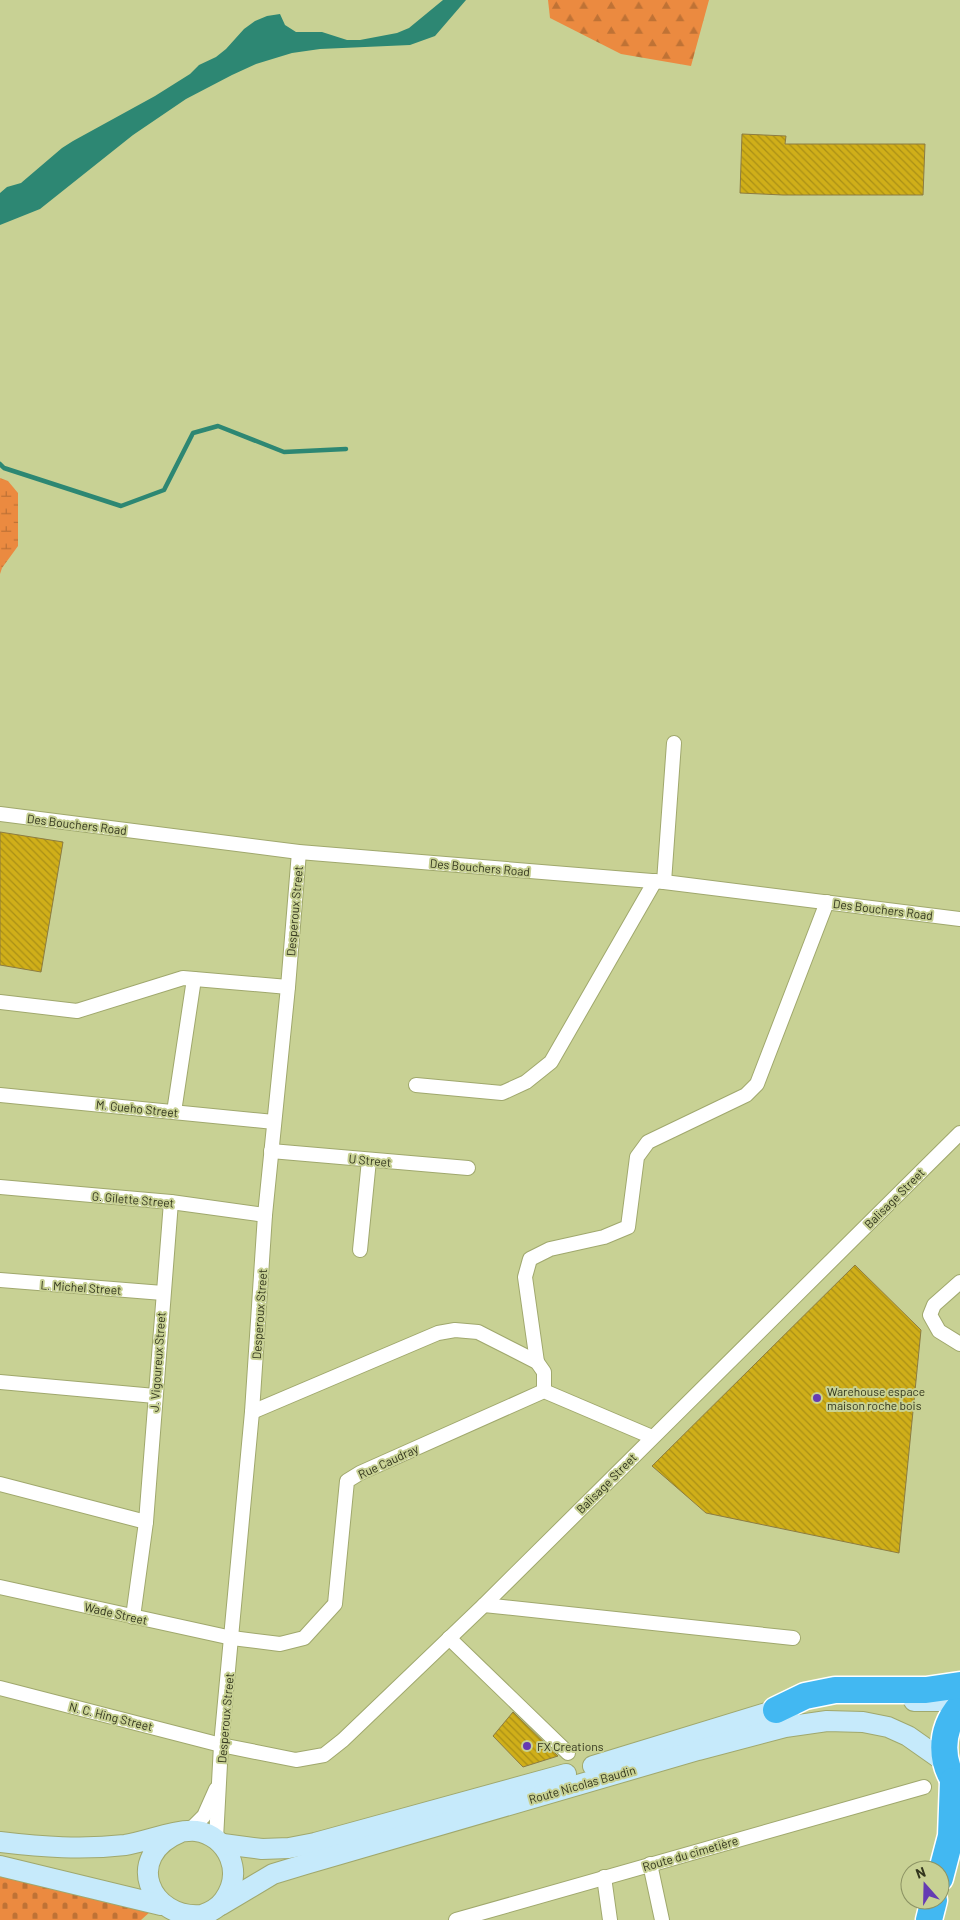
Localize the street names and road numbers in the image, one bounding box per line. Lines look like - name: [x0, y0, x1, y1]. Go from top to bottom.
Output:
- street label: Des Bouchers Road: [26, 811, 128, 837]
- street label: Des Bouchers Road: [429, 856, 531, 878]
- street label: Desperoux Street: [283, 865, 305, 957]
- street label: Des Bouchers Road: [832, 896, 934, 922]
- street label: M. Gueho Street: [95, 1097, 179, 1119]
- street label: U Street: [348, 1151, 392, 1169]
- street label: Balisage Street: [861, 1165, 927, 1231]
- street label: G. Gilette Street: [91, 1188, 175, 1210]
- street label: Desperoux Street: [249, 1268, 269, 1360]
- street label: L. Michel Street: [40, 1277, 122, 1297]
- street label: J. Vigoureux Street: [147, 1312, 167, 1412]
- street label: Rue Caudray: [356, 1441, 421, 1481]
- street label: Balisage Street: [573, 1450, 639, 1516]
- street label: Wade Street: [83, 1599, 149, 1627]
- street label: Desperoux Street: [214, 1672, 236, 1764]
- street label: N. C. Hing Street: [68, 1699, 154, 1733]
- street label: Route Nicolas Baudin: [527, 1762, 637, 1806]
- street label: Route du cimetière: [641, 1833, 739, 1873]

